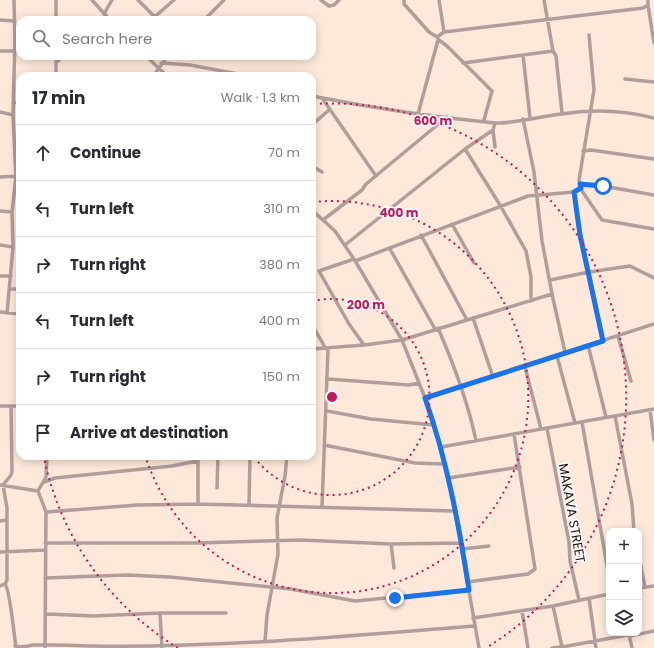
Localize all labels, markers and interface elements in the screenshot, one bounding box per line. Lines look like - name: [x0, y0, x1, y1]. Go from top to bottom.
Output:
- search box: [16, 16, 316, 60]
- icon: search: [30, 27, 52, 49]
- text: Search here: [62, 28, 152, 49]
- text: 17 min: [32, 86, 86, 110]
- text: Walk · 1.3 km: [221, 88, 300, 107]
- text: 600 m: [414, 112, 453, 129]
- icon: ahead: [32, 142, 54, 164]
- text: Continue: [70, 142, 141, 163]
- text: 70 m: [268, 143, 300, 162]
- route start: [594, 177, 612, 195]
- icon: left: [32, 198, 54, 220]
- text: Turn left: [70, 198, 134, 219]
- text: 310 m: [263, 199, 300, 218]
- text: 400 m: [379, 204, 419, 221]
- icon: right: [32, 254, 54, 276]
- text: Turn right: [70, 254, 146, 275]
- text: 380 m: [259, 255, 300, 274]
- text: 200 m: [347, 296, 385, 313]
- icon: left: [32, 310, 54, 332]
- text: Turn left: [70, 310, 134, 331]
- text: 400 m: [259, 311, 300, 330]
- icon: right: [32, 366, 54, 388]
- text: Turn right: [70, 366, 146, 387]
- text: 150 m: [263, 367, 300, 386]
- centre of rings: [325, 390, 339, 404]
- icon: arrive: [32, 422, 54, 444]
- text: Arrive at destination: [70, 422, 228, 443]
- street label: MAKAVA STREET: [554, 462, 590, 564]
- map controls: [606, 528, 642, 636]
- button: +: [606, 528, 642, 564]
- button: −: [606, 564, 642, 600]
- route end: [386, 589, 404, 607]
- button: layers: [606, 600, 642, 636]

